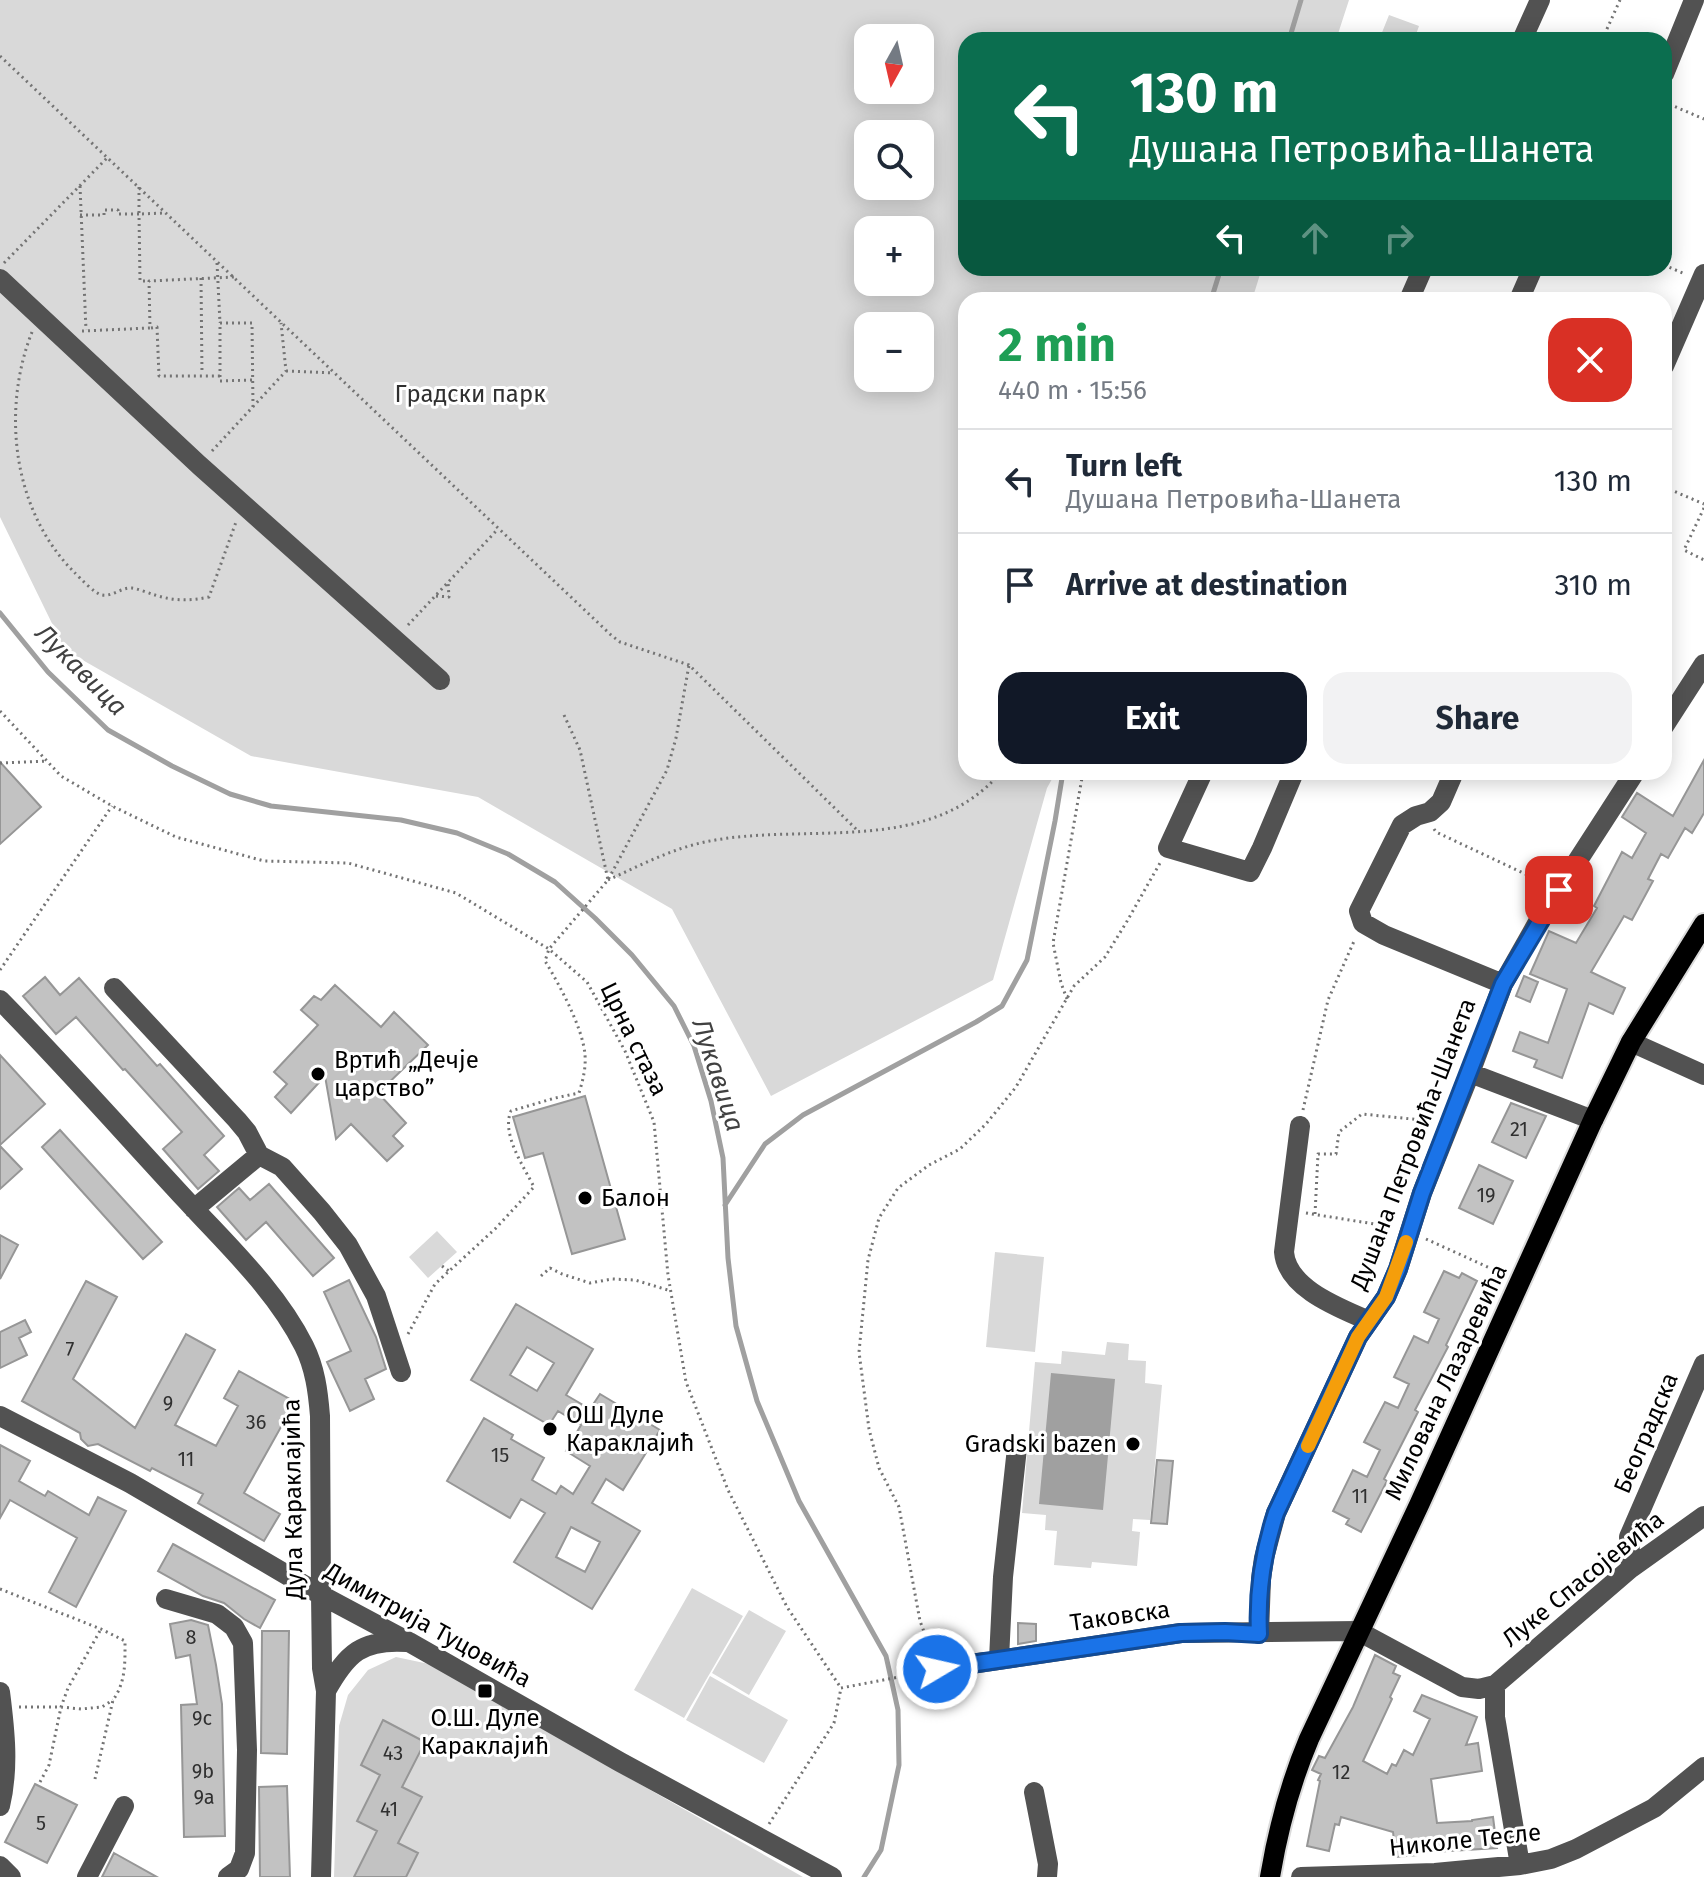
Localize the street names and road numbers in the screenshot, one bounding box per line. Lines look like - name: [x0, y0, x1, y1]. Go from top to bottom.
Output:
- street label: Црна стаза: [594, 978, 674, 1100]
- street label: Душана Петровића-Шанета: [1344, 995, 1482, 1294]
- street label: Милована Лазаревића: [1379, 1260, 1513, 1504]
- street label: Београдска: [1608, 1368, 1684, 1498]
- street label: Дула Караклајића: [277, 1398, 309, 1601]
- street label: Луке Спасојевића: [1497, 1505, 1669, 1653]
- street label: Димитрија Туцовића: [319, 1556, 536, 1693]
- street label: Таковска: [1068, 1595, 1172, 1637]
- street label: Николе Тесле: [1388, 1818, 1542, 1862]

